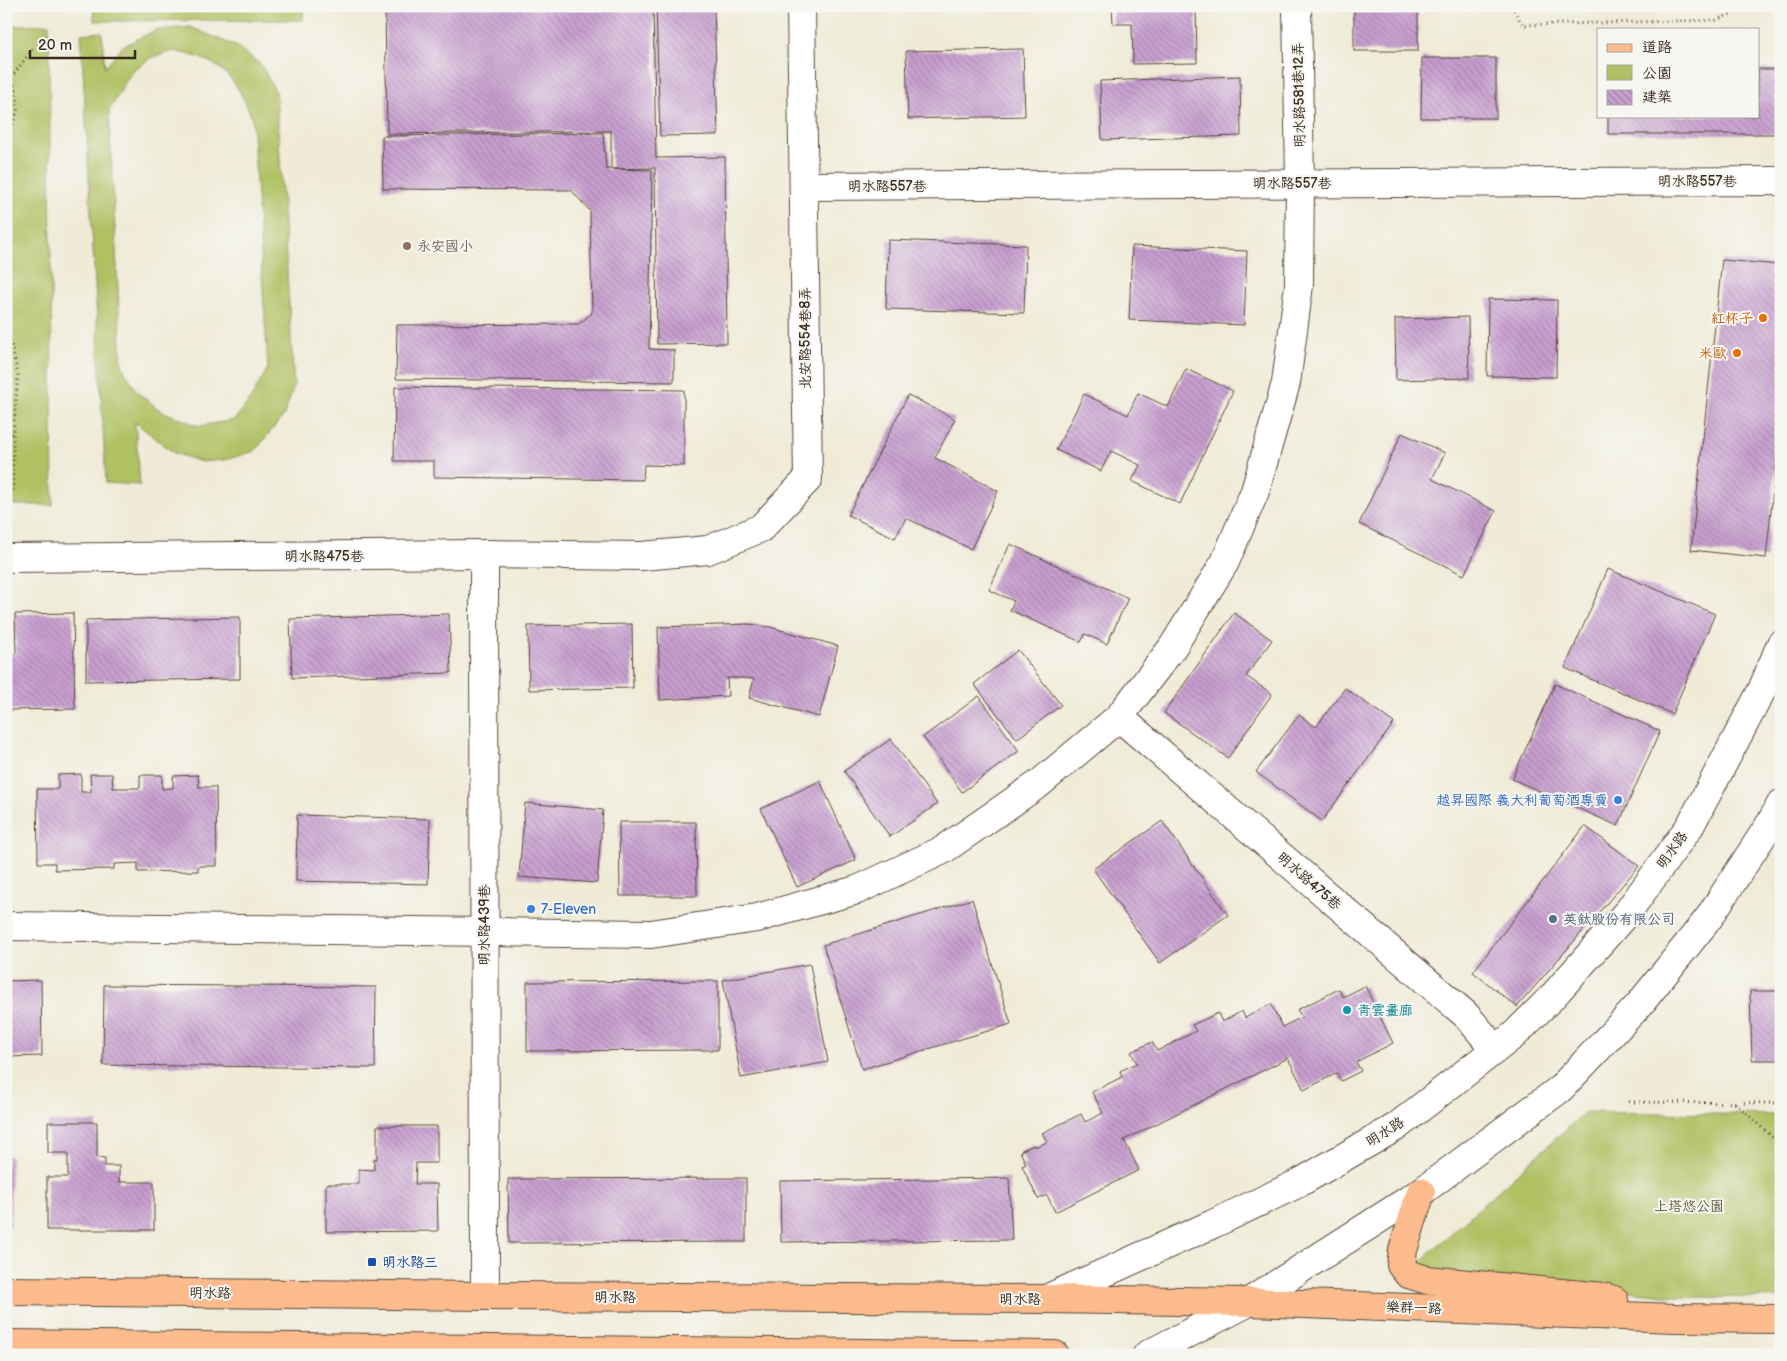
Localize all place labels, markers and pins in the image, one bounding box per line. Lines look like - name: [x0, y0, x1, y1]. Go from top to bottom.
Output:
- place label: 永安國小: [417, 238, 473, 255]
- marker: 永安國小: [401, 240, 413, 252]
- place label: 紅杯子: [1711, 310, 1753, 327]
- marker: 紅杯子: [1757, 312, 1769, 324]
- place label: 米歐: [1699, 345, 1727, 362]
- marker: 米歐: [1731, 347, 1743, 359]
- place label: 越昇國際 義大利葡萄酒專賣: [1436, 792, 1608, 809]
- marker: 越昇國際 義大利葡萄酒專賣: [1612, 794, 1624, 806]
- place label: 7-Eleven: [541, 901, 596, 918]
- marker: 7-Eleven: [525, 903, 537, 915]
- place label: 英鈦股份有限公司: [1563, 911, 1675, 928]
- marker: 英鈦股份有限公司: [1547, 913, 1559, 925]
- place label: 青雲畫廊: [1357, 1002, 1413, 1019]
- marker: 青雲畫廊: [1341, 1004, 1353, 1016]
- place label: 明水路三: [382, 1254, 438, 1271]
- marker: 明水路三: [366, 1256, 378, 1268]

